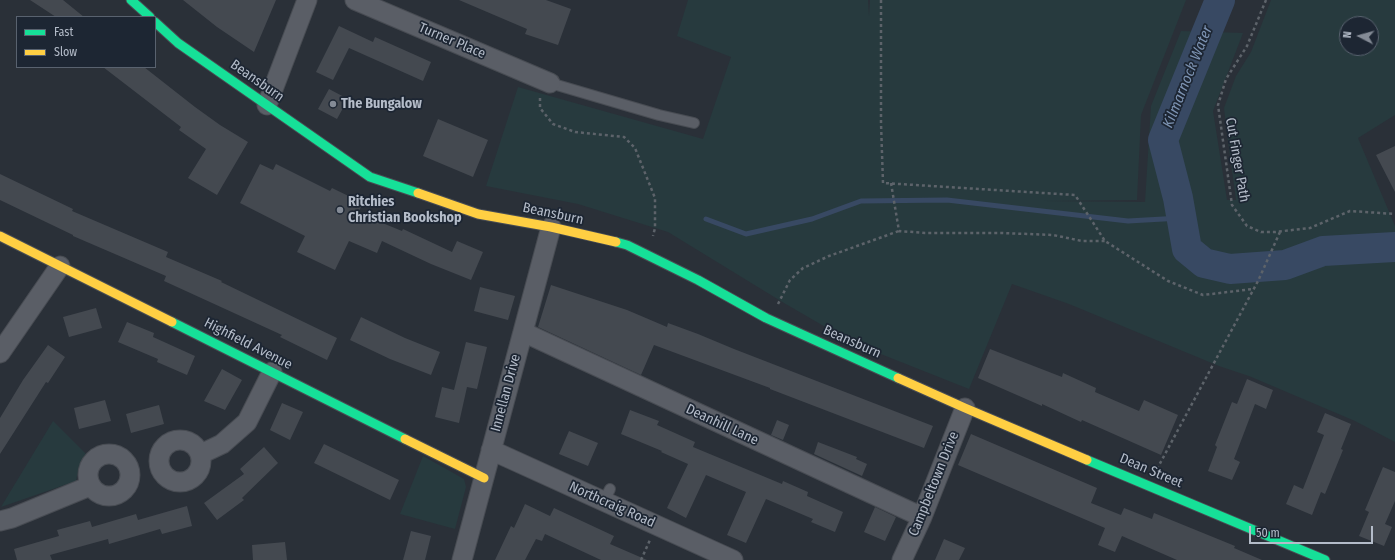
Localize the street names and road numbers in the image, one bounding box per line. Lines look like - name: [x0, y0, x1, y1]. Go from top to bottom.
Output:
- street label: Turner Place: [416, 19, 488, 63]
- street label: Beansburn: [227, 56, 287, 106]
- street label: Cut Finger Path: [1221, 116, 1253, 204]
- street label: Beansburn: [521, 199, 585, 229]
- street label: Highfield Avenue: [201, 315, 295, 373]
- street label: Beansburn: [820, 322, 884, 362]
- street label: Innellan Drive: [488, 352, 524, 434]
- street label: Deanhill Lane: [683, 401, 761, 449]
- street label: Campbeltown Drive: [905, 429, 963, 539]
- street label: Dean Street: [1117, 450, 1185, 492]
- street label: Northcraig Road: [566, 479, 658, 531]

